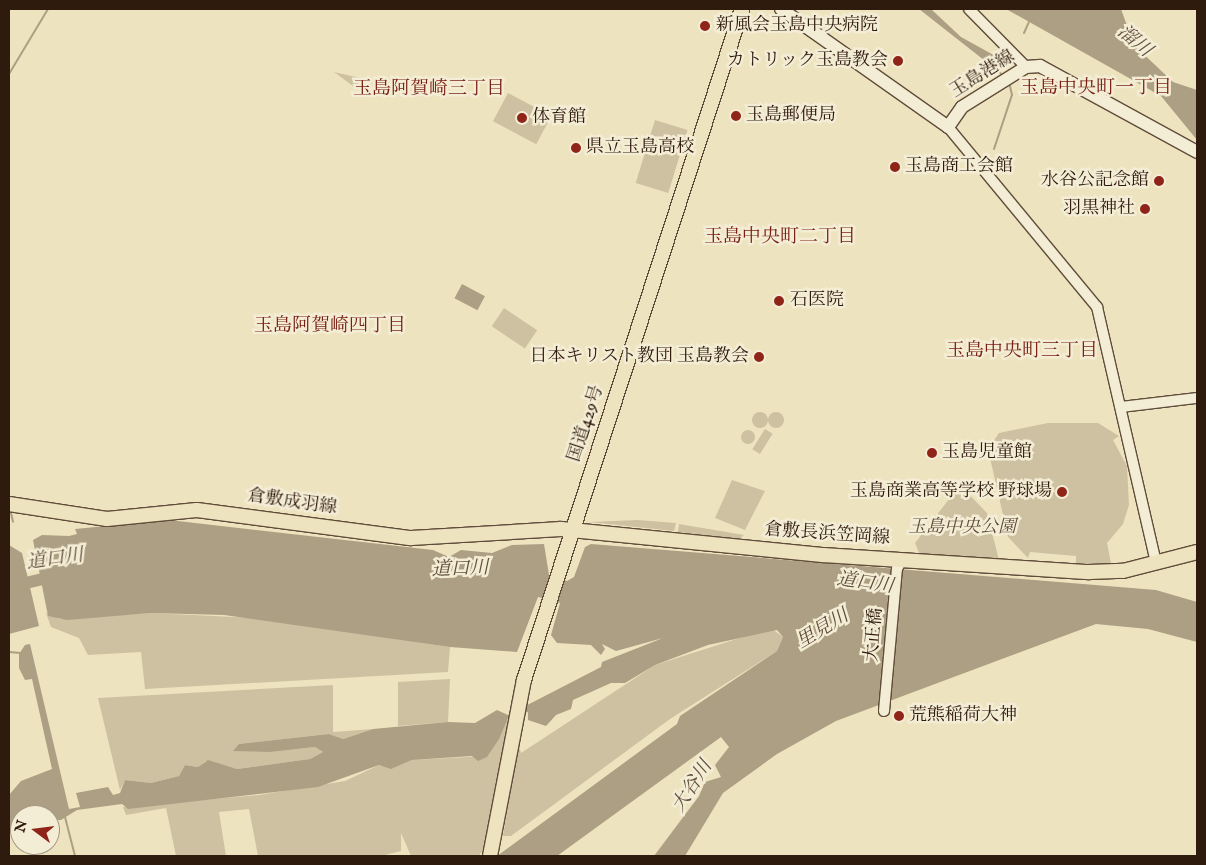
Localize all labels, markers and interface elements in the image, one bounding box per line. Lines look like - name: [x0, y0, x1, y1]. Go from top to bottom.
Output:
- place label: 新風会玉島中央病院: [716, 15, 878, 37]
- marker: 新風会玉島中央病院: [698, 19, 712, 33]
- water label: 溜川: [1112, 21, 1156, 63]
- street label: 玉島港線: [947, 47, 1019, 103]
- place label: カトリック玉島教会: [726, 50, 888, 72]
- marker: カトリック玉島教会: [892, 55, 904, 67]
- district label: 玉島中央町一丁目: [1020, 78, 1172, 100]
- district label: 玉島阿賀崎三丁目: [353, 79, 505, 101]
- place label: 玉島郵便局: [746, 105, 836, 127]
- place label: 体育館: [532, 107, 586, 129]
- marker: 玉島郵便局: [730, 110, 742, 122]
- marker: 体育館: [516, 112, 528, 124]
- place label: 県立玉島高校: [586, 137, 694, 159]
- marker: 県立玉島高校: [570, 142, 582, 154]
- place label: 玉島商工会館: [905, 156, 1013, 178]
- marker: 玉島商工会館: [889, 161, 901, 173]
- place label: 水谷公記念館: [1041, 170, 1149, 192]
- marker: 水谷公記念館: [1153, 175, 1165, 187]
- place label: 羽黒神社: [1063, 198, 1135, 220]
- marker: 羽黒神社: [1139, 203, 1151, 215]
- district label: 玉島中央町二丁目: [704, 227, 856, 249]
- place label: 石医院: [790, 290, 844, 312]
- marker: 石医院: [772, 294, 786, 308]
- district label: 玉島阿賀崎四丁目: [254, 316, 406, 338]
- district label: 玉島中央町三丁目: [946, 341, 1098, 363]
- place label: 日本キリスト教団 玉島教会: [529, 346, 749, 368]
- marker: 日本キリスト教団 玉島教会: [753, 351, 765, 363]
- street label: 国道429号: [565, 383, 609, 465]
- place label: 玉島児童館: [942, 442, 1032, 464]
- marker: 玉島児童館: [926, 447, 938, 459]
- place label: 玉島商業高等学校 野球場: [850, 481, 1052, 503]
- street label: 倉敷成羽線: [246, 486, 338, 520]
- marker: 玉島商業高等学校 野球場: [1056, 486, 1068, 498]
- park label: 玉島中央公園: [908, 517, 1016, 539]
- street label: 倉敷長浜笠岡線: [763, 520, 891, 550]
- water label: 道口川: [25, 545, 85, 575]
- water label: 道口川: [431, 558, 489, 582]
- water label: 道口川: [835, 569, 895, 599]
- water label: 里見川: [793, 606, 853, 654]
- street label: 大正橋: [862, 607, 888, 663]
- place label: 荒熊稲荷大神: [909, 705, 1017, 727]
- marker: 荒熊稲荷大神: [893, 710, 905, 722]
- water label: 大谷川: [668, 757, 718, 817]
- north arrow: [10, 805, 60, 855]
- text: N: [11, 818, 32, 835]

